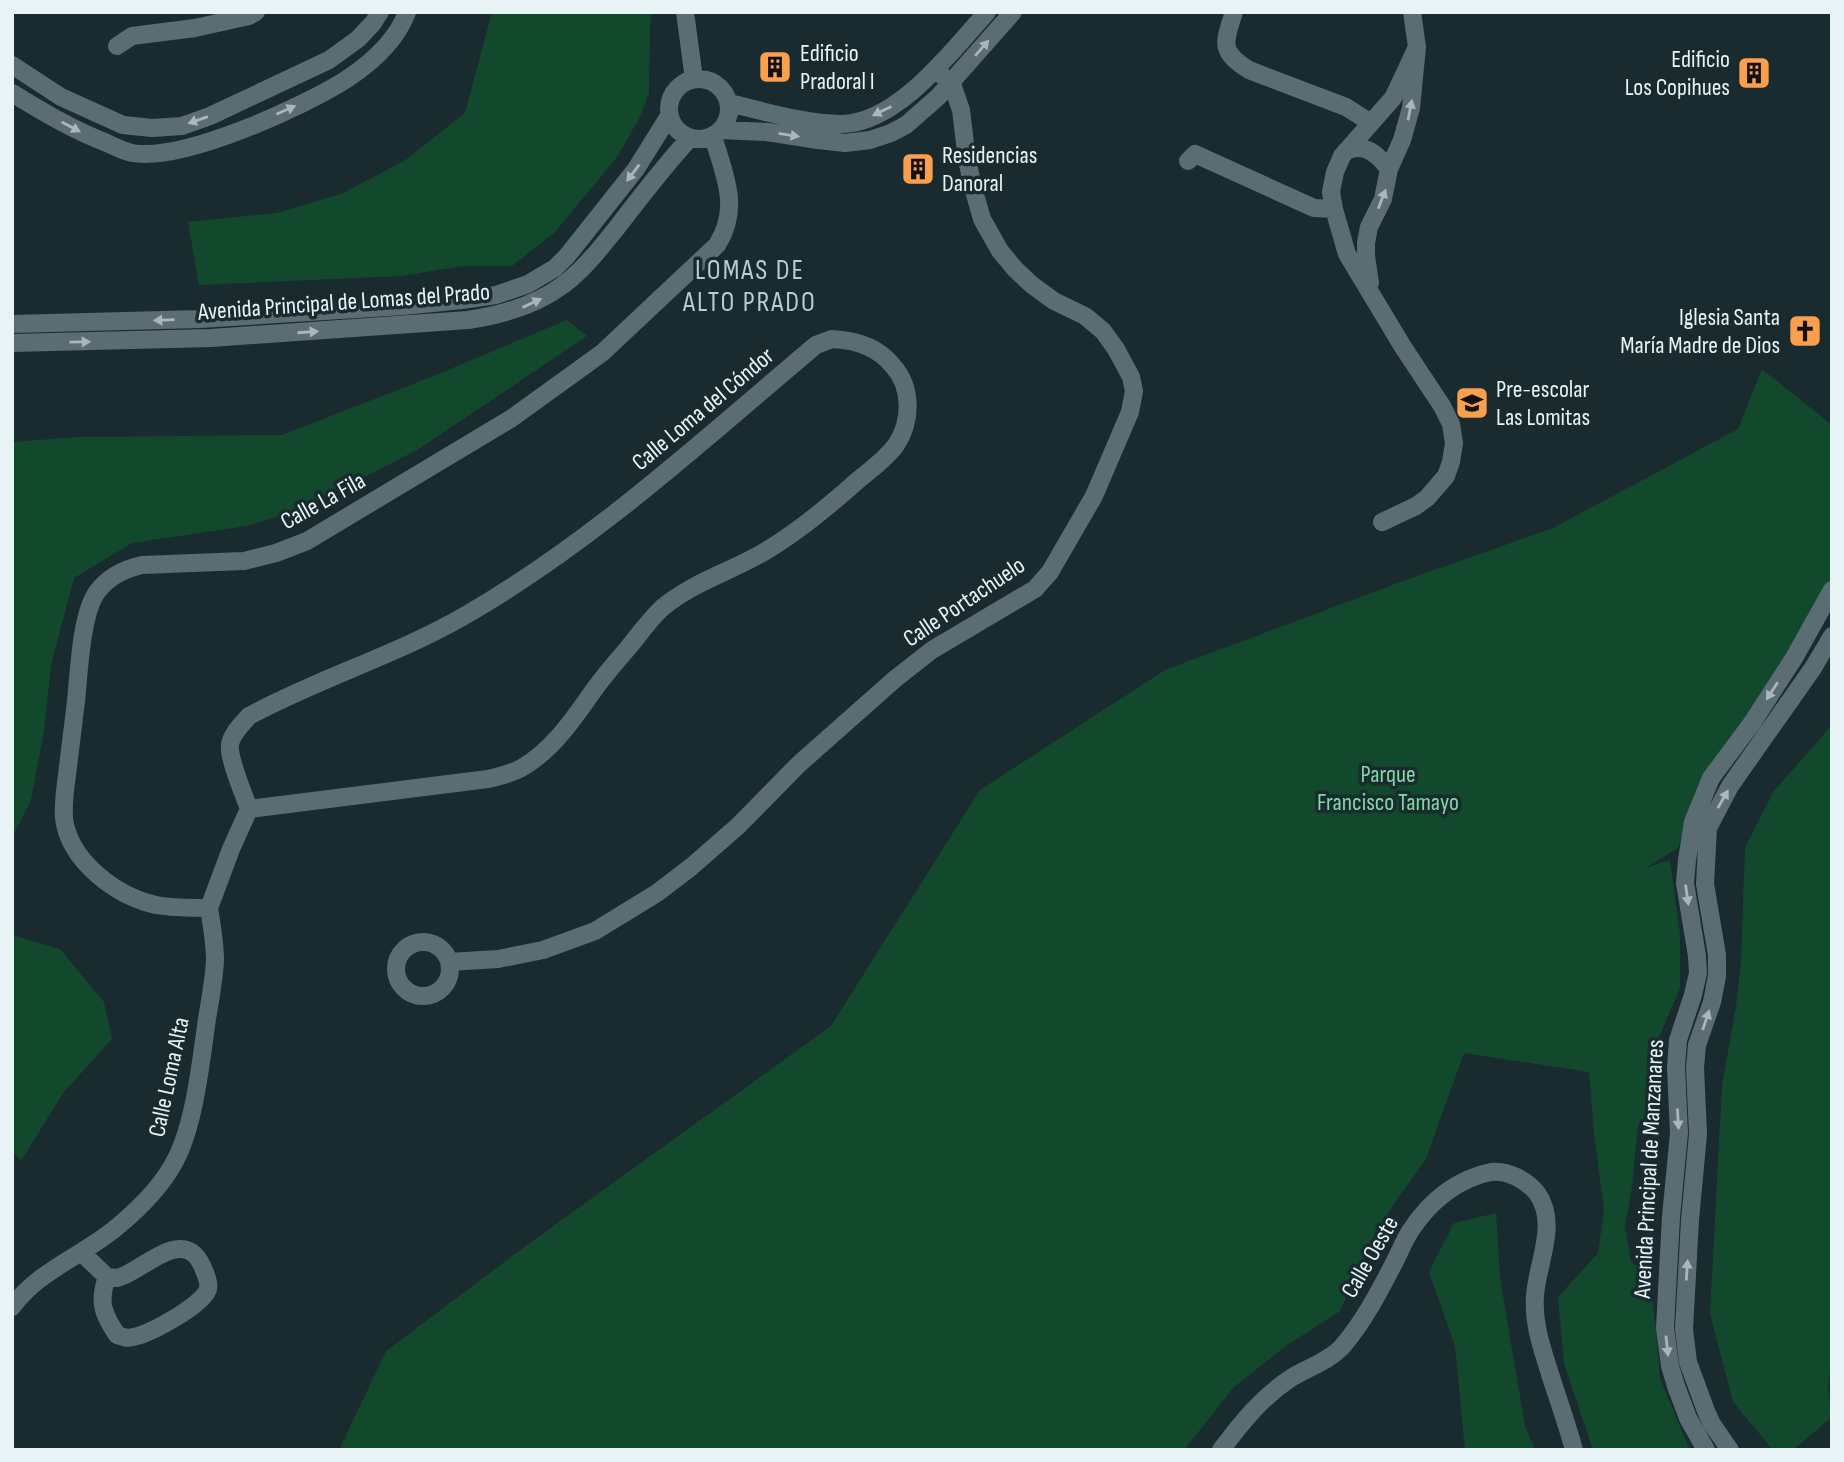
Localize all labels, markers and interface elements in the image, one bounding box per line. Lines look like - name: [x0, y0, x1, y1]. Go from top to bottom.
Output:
- place label: Edificio Pradoral I: [800, 39, 875, 96]
- one-way arrow: [974, 39, 990, 57]
- place label: Edificio Los Copihues: [1625, 45, 1730, 102]
- building icon: Edificio Pradoral I: [756, 48, 794, 86]
- building icon: Edificio Los Copihues: [1735, 54, 1773, 92]
- one-way arrow: [1404, 99, 1415, 121]
- one-way arrow: [275, 104, 296, 115]
- one-way arrow: [872, 105, 892, 117]
- one-way arrow: [187, 115, 208, 126]
- one-way arrow: [61, 121, 81, 133]
- one-way arrow: [779, 130, 801, 141]
- place label: Residencias Danoral: [942, 141, 1037, 198]
- building icon: Residencias Danoral: [899, 150, 937, 188]
- one-way arrow: [626, 164, 640, 182]
- one-way arrow: [1377, 189, 1388, 210]
- district label: LOMAS DE ALTO PRADO: [682, 254, 817, 319]
- street label: Avenida Principal de Lomas del Prado: [196, 277, 491, 327]
- one-way arrow: [522, 297, 542, 308]
- place label: Iglesia Santa María Madre de Dios: [1620, 303, 1780, 360]
- church icon: Iglesia Santa María Madre de Dios: [1786, 312, 1824, 350]
- one-way arrow: [152, 314, 174, 325]
- one-way arrow: [297, 326, 319, 337]
- one-way arrow: [70, 336, 92, 348]
- street label: Calle Loma del Cóndor: [626, 341, 780, 477]
- place label: Pre-escolar Las Lomitas: [1496, 375, 1590, 432]
- school or university icon: Pre-escolar Las Lomitas: [1453, 384, 1491, 422]
- street label: Calle La Fila: [276, 466, 370, 536]
- street label: Calle Portachuelo: [898, 551, 1030, 653]
- one-way arrow: [1766, 682, 1779, 701]
- park label: Parque Francisco Tamayo: [1317, 760, 1459, 817]
- one-way arrow: [1717, 789, 1729, 808]
- one-way arrow: [1681, 884, 1692, 906]
- one-way arrow: [1701, 1009, 1711, 1030]
- street label: Calle Loma Alta: [142, 1015, 196, 1139]
- street label: Avenida Principal de Manzanares: [1628, 1039, 1670, 1300]
- one-way arrow: [1673, 1108, 1684, 1130]
- street label: Calle Oeste: [1335, 1211, 1405, 1303]
- one-way arrow: [1682, 1259, 1693, 1281]
- one-way arrow: [1661, 1335, 1672, 1357]

